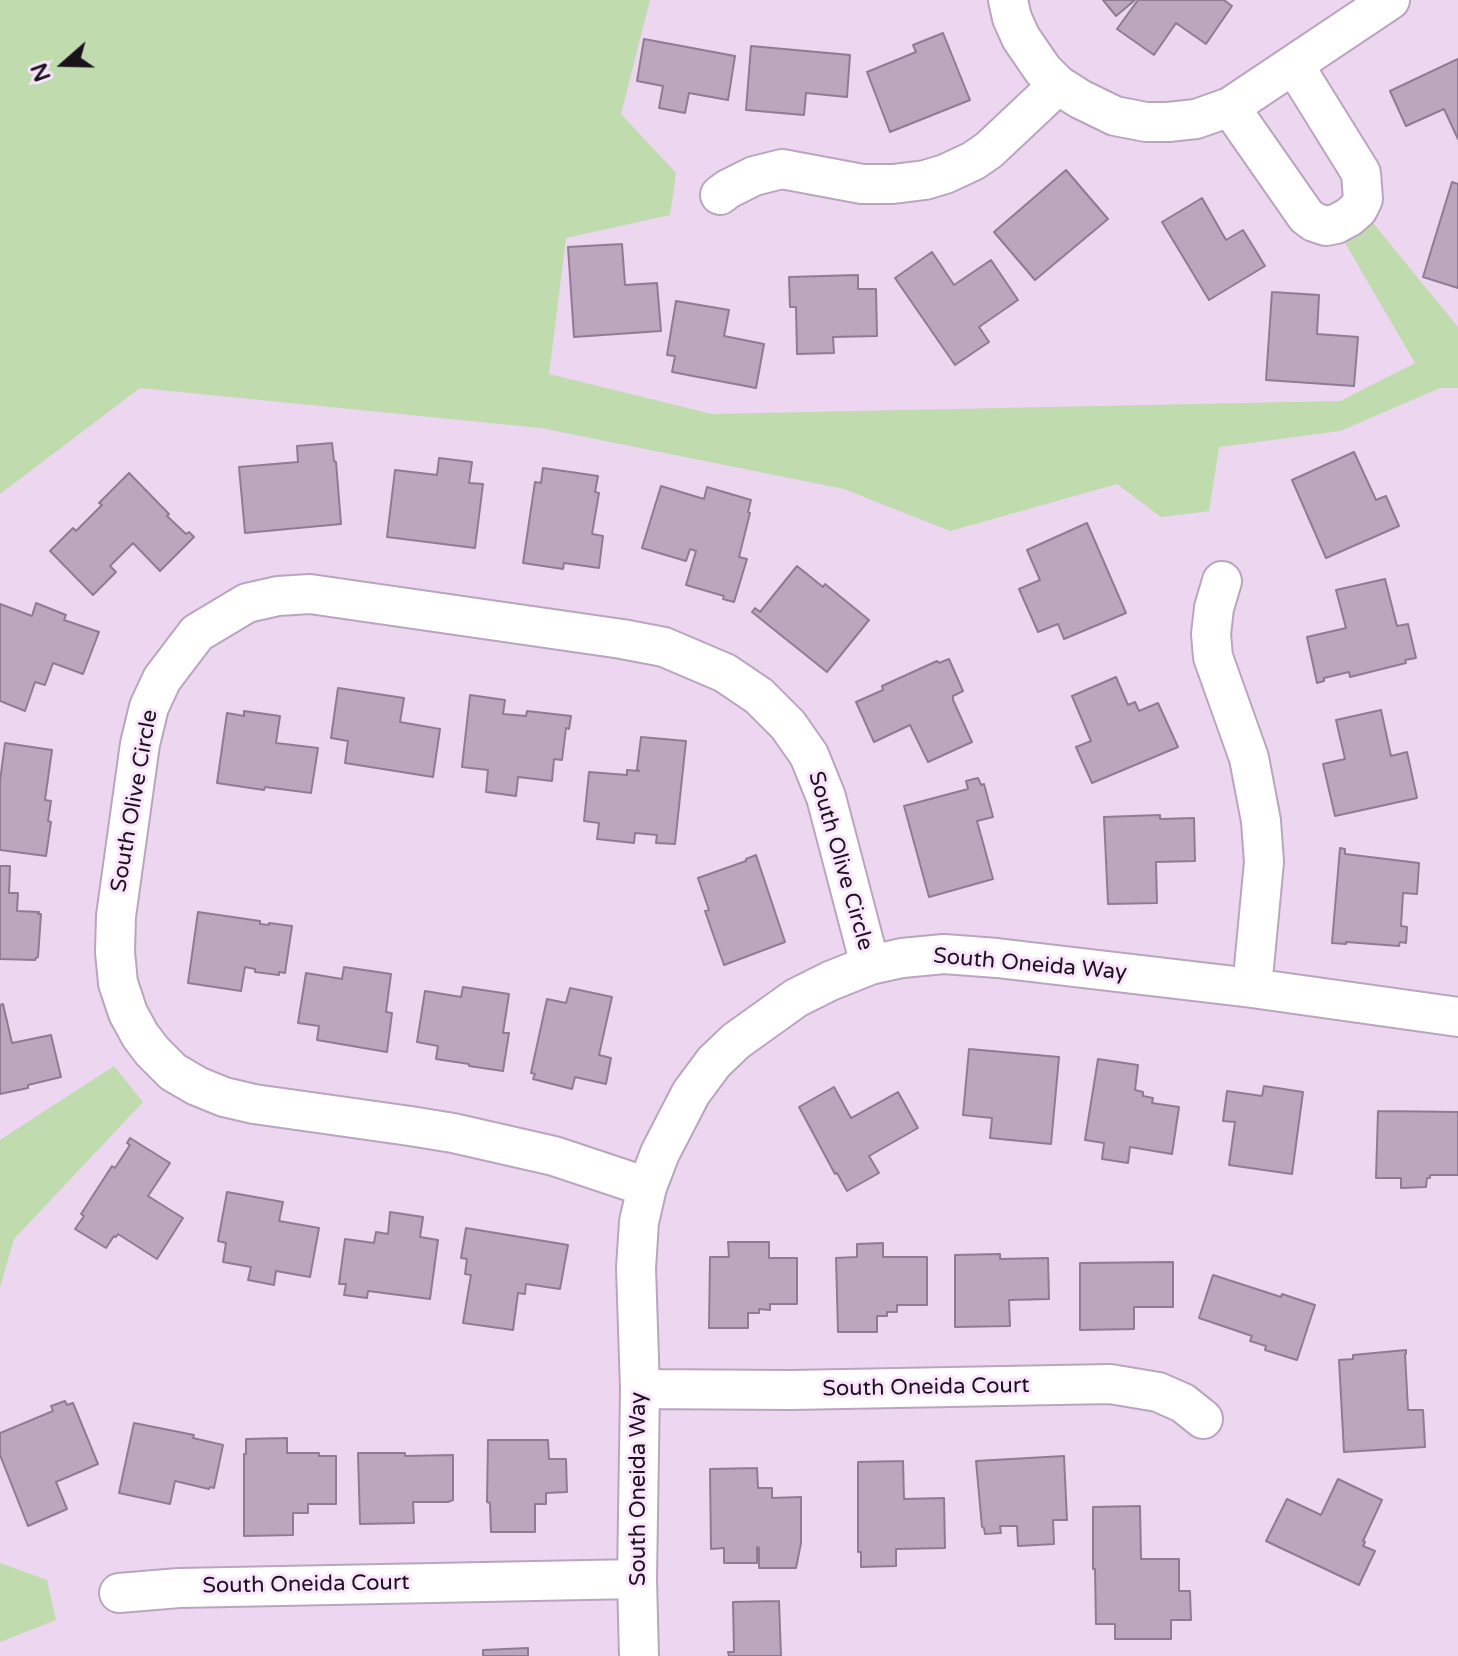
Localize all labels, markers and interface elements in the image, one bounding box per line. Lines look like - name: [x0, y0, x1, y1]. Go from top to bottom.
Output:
- north arrow: [24, 24, 104, 104]
- text: N: [26, 59, 57, 85]
- street label: South Olive Circle: [106, 708, 164, 894]
- street label: South Olive Circle: [802, 769, 878, 953]
- street label: South Oneida Way: [932, 943, 1128, 987]
- street label: South Oneida Court: [822, 1373, 1030, 1403]
- street label: South Oneida Way: [626, 1392, 652, 1586]
- street label: South Oneida Court: [202, 1570, 410, 1600]

